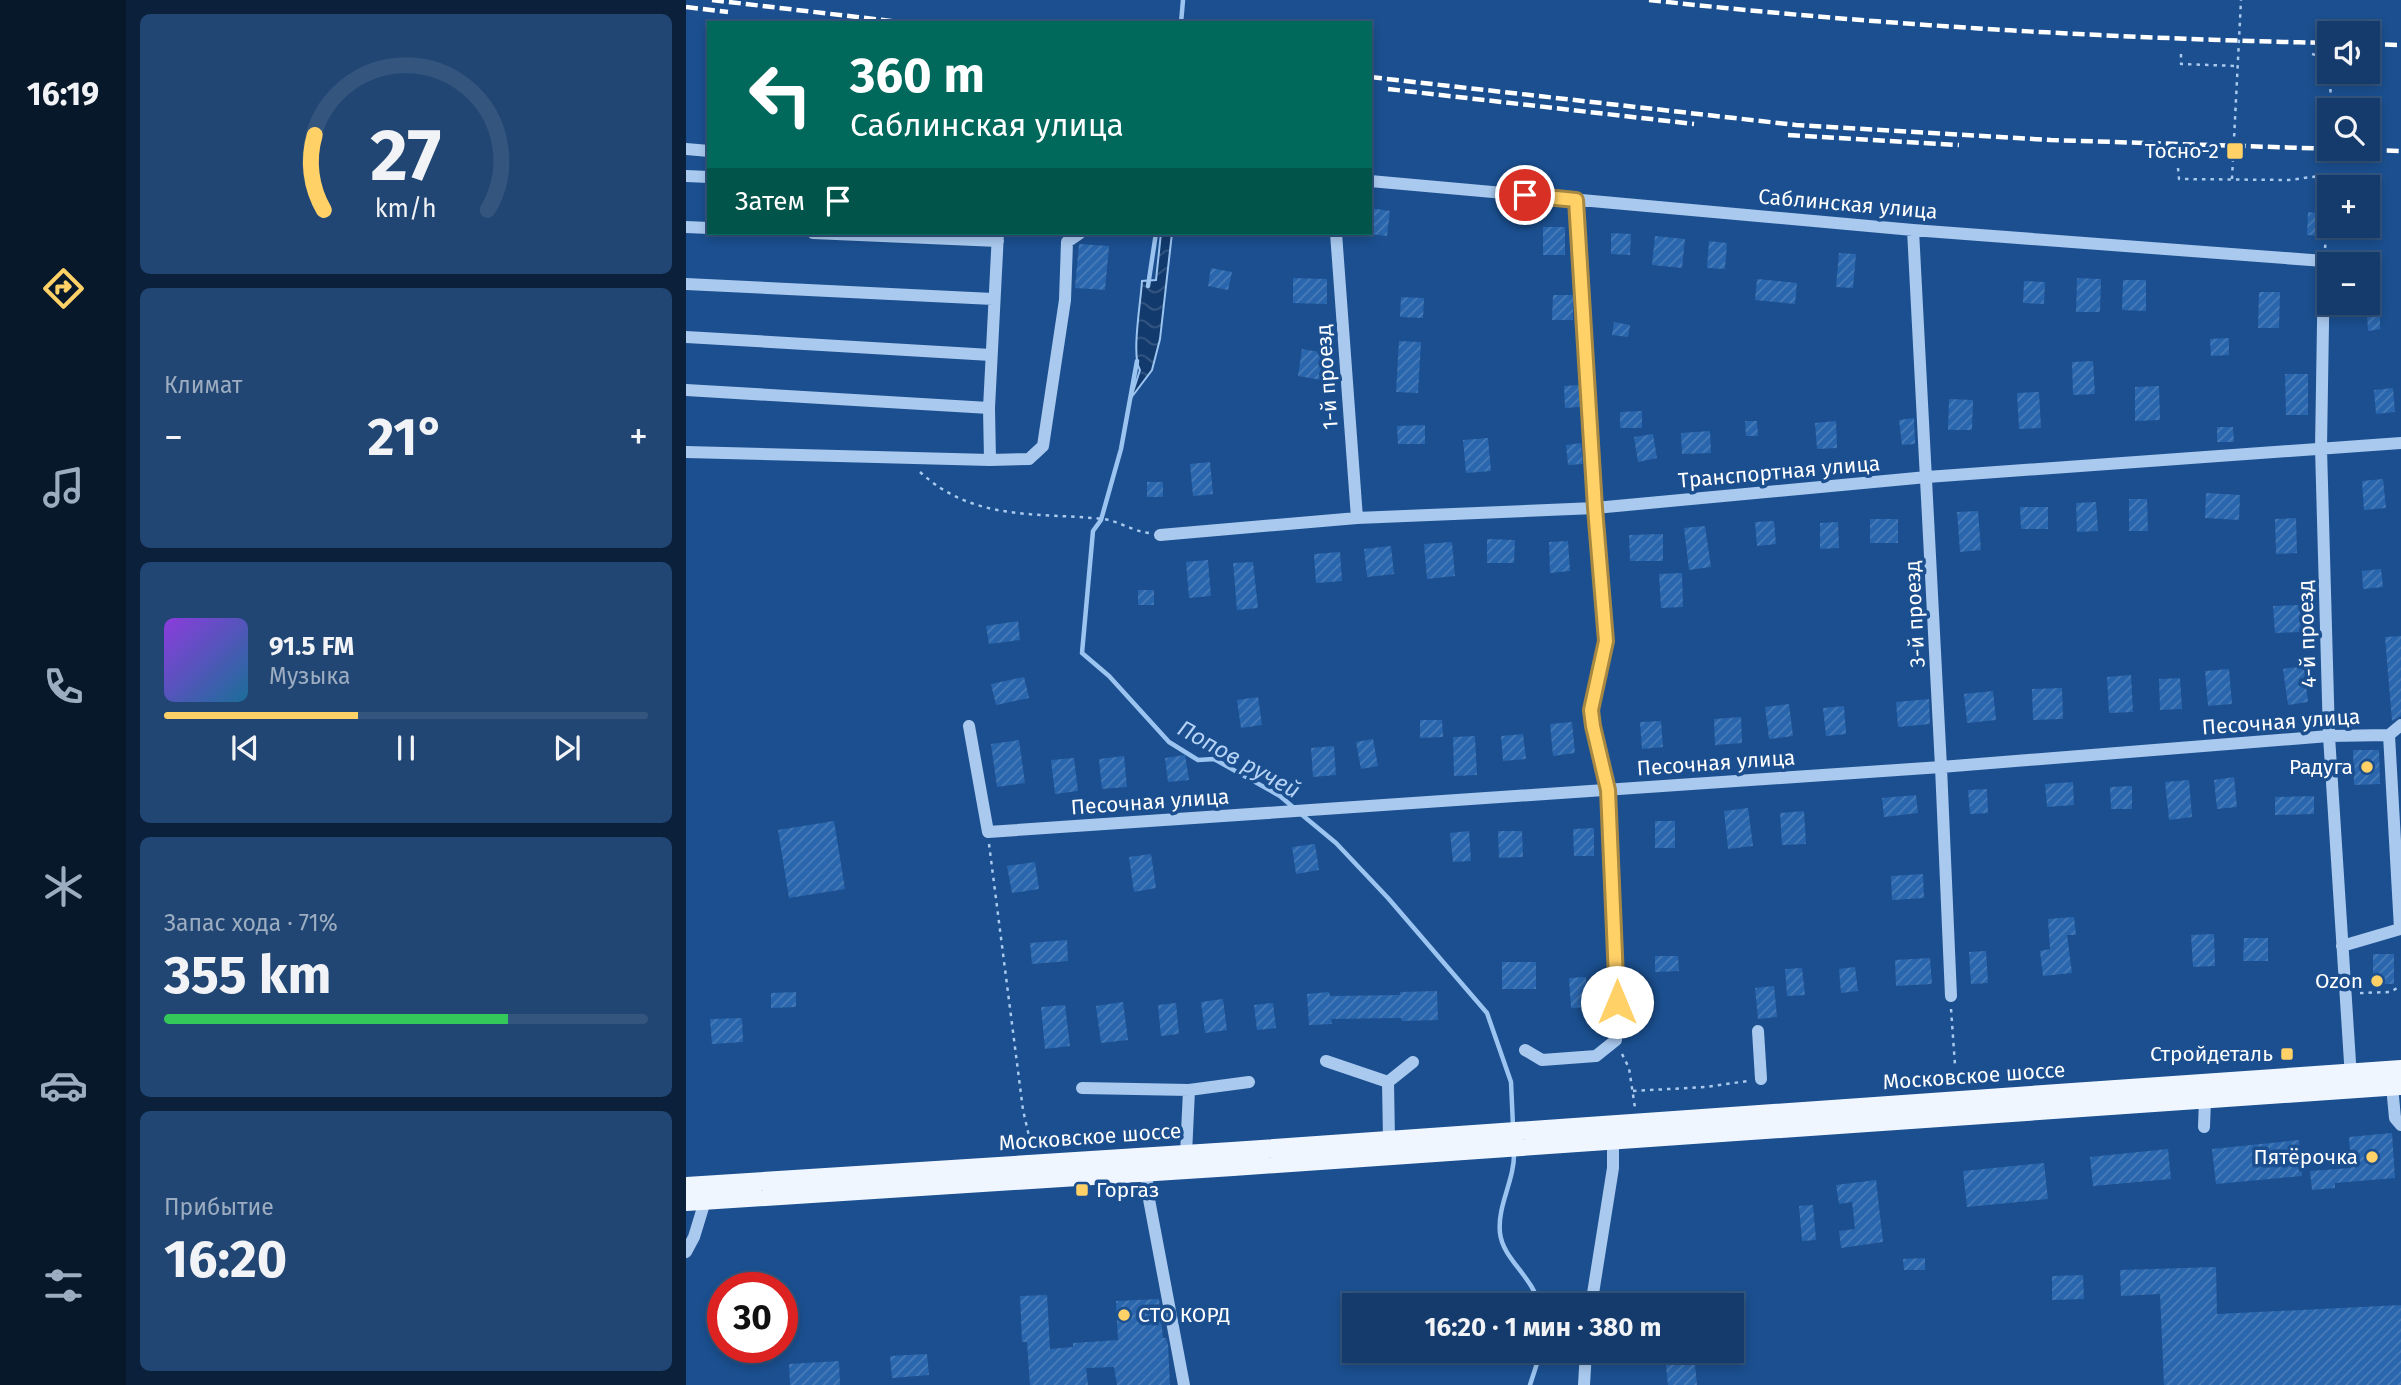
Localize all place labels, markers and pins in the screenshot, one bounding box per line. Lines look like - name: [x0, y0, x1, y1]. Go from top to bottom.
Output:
- place label: Тосно-2: [2145, 138, 2219, 164]
- marker: Тосно-2: [2225, 141, 2245, 161]
- pin: [1495, 165, 1555, 225]
- place label: Радуга: [2289, 754, 2353, 780]
- marker: Радуга: [2359, 759, 2375, 775]
- place label: Ozon: [2315, 968, 2363, 994]
- marker: Ozon: [2369, 973, 2385, 989]
- place label: Стройдеталь: [2150, 1041, 2273, 1067]
- marker: Стройдеталь: [2279, 1046, 2295, 1062]
- place label: Пятёрочка: [2254, 1144, 2358, 1170]
- marker: Пятёрочка: [2364, 1149, 2380, 1165]
- place label: Горгаз: [1096, 1177, 1159, 1203]
- marker: Горгаз: [1074, 1182, 1090, 1198]
- place label: СТО КОРД: [1138, 1302, 1230, 1328]
- marker: СТО КОРД: [1116, 1307, 1132, 1323]

